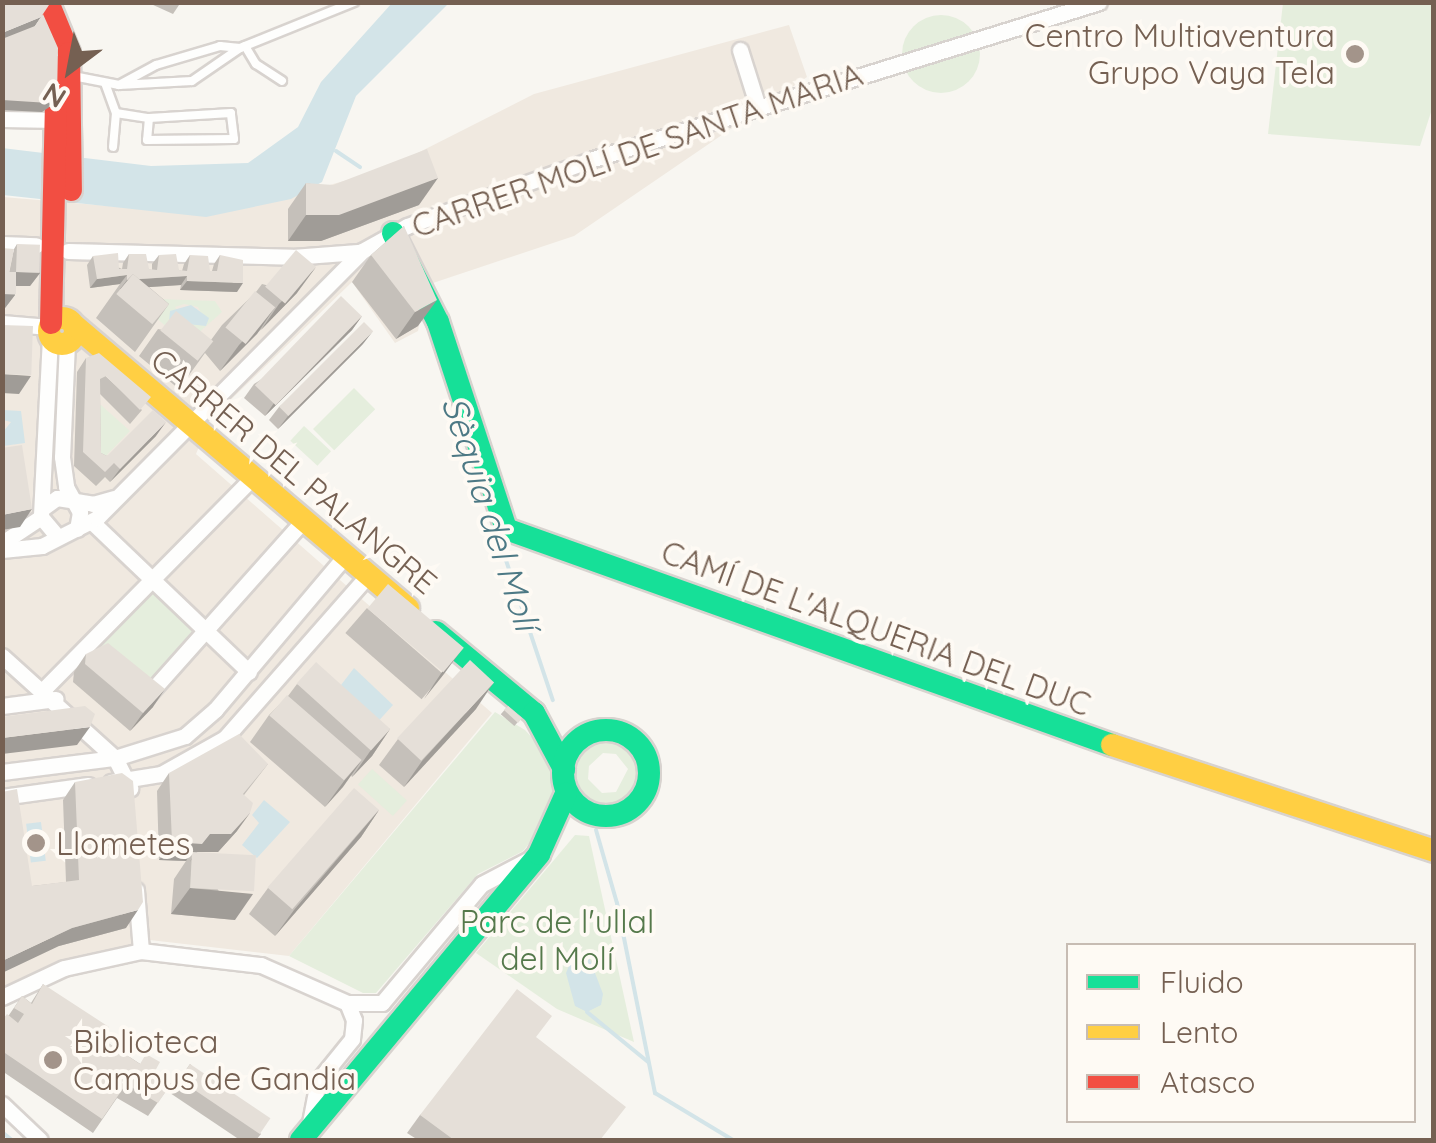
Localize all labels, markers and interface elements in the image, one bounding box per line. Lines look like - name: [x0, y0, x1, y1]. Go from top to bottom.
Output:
- place label: Centro Multiaventura Grupo Vaya Tela: [1025, 17, 1335, 92]
- north arrow: [20, 20, 120, 120]
- marker: Centro Multiaventura Grupo Vaya Tela: [1344, 43, 1366, 65]
- street label: CARRER MOLÍ DE SANTA MARIA: [407, 55, 867, 245]
- text: N: [36, 76, 72, 116]
- street label: CARRER DEL PALANGRE: [143, 340, 445, 602]
- water label: Sèquia del Molí: [433, 391, 549, 635]
- street label: CAMÍ DE L'ALQUERIA DEL DUC: [656, 532, 1096, 724]
- place label: Llometes: [56, 824, 190, 862]
- marker: Llometes: [25, 832, 47, 854]
- park label: Parc de l'ullal del Molí: [460, 903, 654, 978]
- legend: [1066, 943, 1416, 1123]
- text: Fluido: [1160, 963, 1244, 1001]
- text: Lento: [1160, 1013, 1238, 1051]
- place label: Biblioteca Campus de Gandia: [73, 1023, 356, 1098]
- marker: Biblioteca Campus de Gandia: [42, 1049, 64, 1071]
- text: Atasco: [1160, 1063, 1255, 1101]

